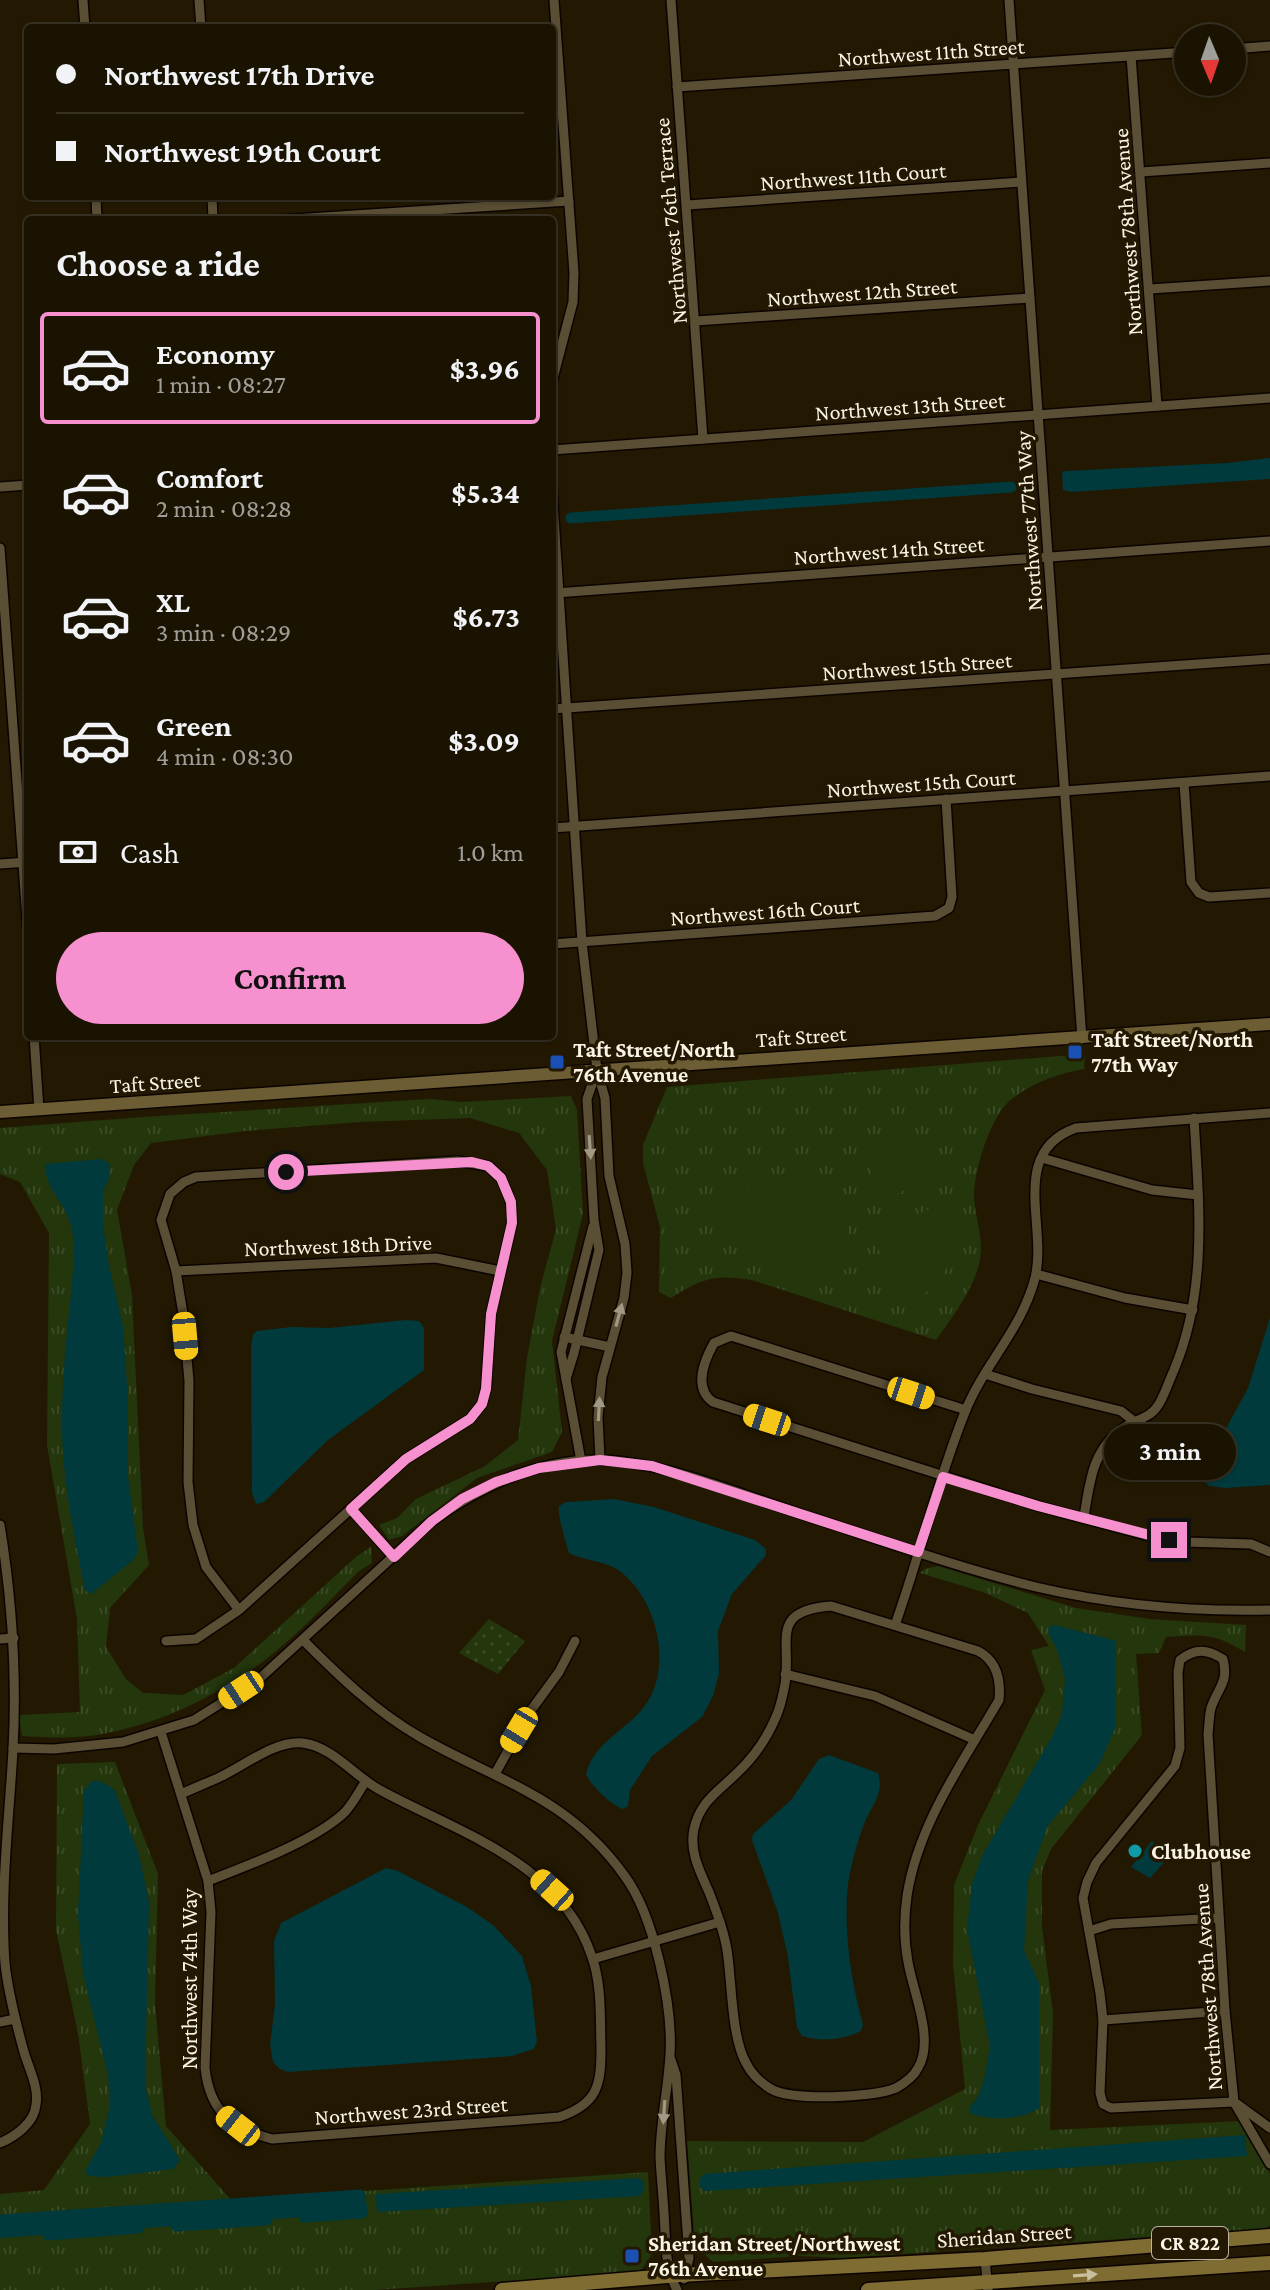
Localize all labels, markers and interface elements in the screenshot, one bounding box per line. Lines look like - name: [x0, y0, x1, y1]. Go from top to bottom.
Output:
- north arrow: [1174, 24, 1246, 96]
- map controls: [1174, 24, 1246, 96]
- street label: Northwest 11th Street: [837, 33, 1026, 71]
- text: Northwest 17th Drive: [104, 58, 374, 91]
- street label: Northwest 76th Terrace: [649, 117, 692, 325]
- street label: Northwest 78th Avenue: [1108, 128, 1147, 336]
- text: Northwest 19th Court: [104, 135, 381, 168]
- street label: Northwest 11th Court: [759, 157, 947, 195]
- text: Choose a ride: [56, 244, 260, 284]
- street label: Northwest 12th Street: [766, 273, 959, 312]
- icon: car: [60, 332, 132, 404]
- text: Economy: [156, 337, 275, 370]
- text: $3.96: [450, 352, 520, 385]
- text: 1 min · 08:27: [156, 370, 286, 399]
- street label: Northwest 13th Street: [814, 387, 1007, 426]
- street label: Northwest 77th Way: [1010, 429, 1047, 612]
- icon: car: [60, 456, 132, 528]
- text: Comfort: [156, 461, 263, 494]
- text: $5.34: [451, 476, 520, 509]
- text: 2 min · 08:28: [156, 494, 292, 523]
- street label: Northwest 14th Street: [793, 531, 986, 570]
- icon: car: [60, 580, 132, 652]
- text: XL: [156, 585, 190, 618]
- text: $6.73: [453, 600, 520, 633]
- text: 3 min · 08:29: [156, 618, 291, 647]
- street label: Northwest 15th Street: [821, 647, 1013, 686]
- icon: car: [60, 704, 132, 776]
- text: Green: [156, 709, 232, 742]
- text: $3.09: [448, 724, 520, 757]
- text: 4 min · 08:30: [156, 742, 294, 771]
- street label: Northwest 15th Court: [826, 764, 1017, 803]
- icon: cash: [56, 830, 100, 874]
- text: Cash: [120, 836, 179, 869]
- text: 1.0 km: [457, 838, 524, 867]
- street label: Northwest 16th Court: [669, 892, 861, 931]
- button: Confirm: [56, 932, 524, 1024]
- street label: Taft Street: [755, 1021, 848, 1052]
- place label: Taft Street/North 77th Way: [1091, 1027, 1253, 1077]
- place label: Taft Street/North 76th Avenue: [573, 1037, 735, 1087]
- marker: Taft Street/North 77th Way: [1066, 1043, 1084, 1061]
- marker: Taft Street/North 76th Avenue: [548, 1053, 566, 1071]
- street label: Taft Street: [109, 1067, 202, 1098]
- one-way arrow: [583, 1135, 596, 1160]
- route start: [268, 1154, 304, 1190]
- street label: Northwest 18th Drive: [244, 1230, 432, 1261]
- one-way arrow: [613, 1302, 626, 1326]
- car: [171, 1311, 199, 1361]
- car: [884, 1374, 938, 1412]
- one-way arrow: [593, 1396, 606, 1421]
- car: [740, 1401, 794, 1439]
- callout: 3 min: [1103, 1424, 1235, 1480]
- text: 3 min: [1139, 1437, 1201, 1466]
- route end: [1151, 1522, 1187, 1558]
- car: [214, 1667, 268, 1713]
- car: [496, 1703, 542, 1757]
- place label: Clubhouse: [1151, 1839, 1251, 1864]
- marker: Clubhouse: [1126, 1842, 1144, 1860]
- car: [526, 1865, 578, 1915]
- street label: Northwest 78th Avenue: [1188, 1883, 1227, 2091]
- street label: Northwest 74th Way: [177, 1888, 202, 2070]
- street label: Northwest 23rd Street: [314, 2091, 509, 2130]
- one-way arrow: [657, 2100, 670, 2125]
- car: [212, 2102, 264, 2150]
- street label: Sheridan Street: [936, 2218, 1073, 2253]
- road number: CR 822: [1152, 2227, 1228, 2259]
- place label: Sheridan Street/Northwest 76th Avenue: [648, 2231, 902, 2281]
- marker: Sheridan Street/Northwest 76th Avenue: [623, 2247, 641, 2265]
- one-way arrow: [1073, 2268, 1098, 2281]

